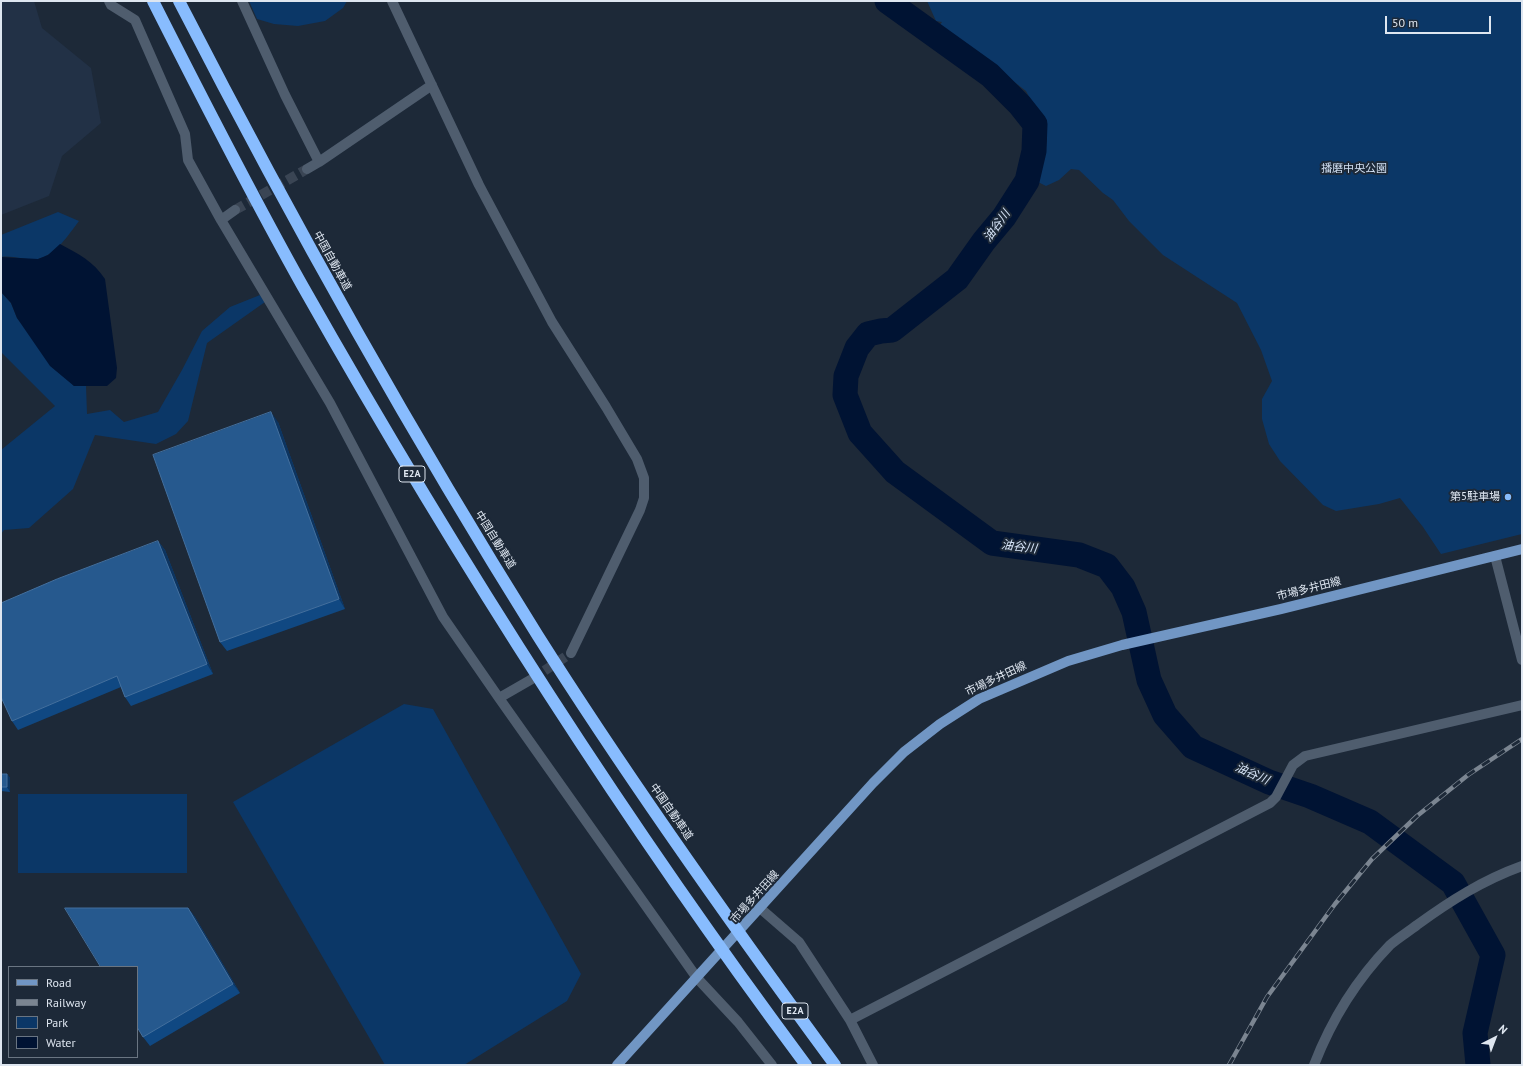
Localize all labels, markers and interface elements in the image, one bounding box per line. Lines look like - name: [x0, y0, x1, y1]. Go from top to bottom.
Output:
- scale bar: [1387, 8, 1493, 34]
- text: 50 m: [1392, 15, 1418, 30]
- park label: 播磨中央公園: [1321, 162, 1387, 176]
- water label: 油谷川: [981, 207, 1013, 245]
- street label: 中国自動車道: [310, 229, 354, 293]
- road number: E2A: [399, 466, 425, 482]
- place label: 第5駐車場: [1450, 490, 1500, 504]
- marker: 第5駐車場: [1503, 492, 1513, 502]
- street label: 中国自動車道: [472, 509, 518, 571]
- water label: 油谷川: [1000, 538, 1038, 556]
- street label: 市場多井田線: [1275, 575, 1343, 603]
- street label: 市場多井田線: [963, 659, 1029, 699]
- water label: 油谷川: [1233, 760, 1271, 788]
- street label: 中国自動車道: [647, 781, 695, 843]
- street label: 市場多井田線: [728, 868, 782, 926]
- legend: [8, 966, 138, 1058]
- text: Road: [46, 975, 71, 990]
- text: Railway: [46, 995, 86, 1010]
- road number: E2A: [782, 1003, 808, 1019]
- text: Park: [46, 1015, 68, 1030]
- north arrow: [1475, 1018, 1515, 1058]
- text: N: [1496, 1021, 1510, 1037]
- text: Water: [46, 1035, 76, 1050]

